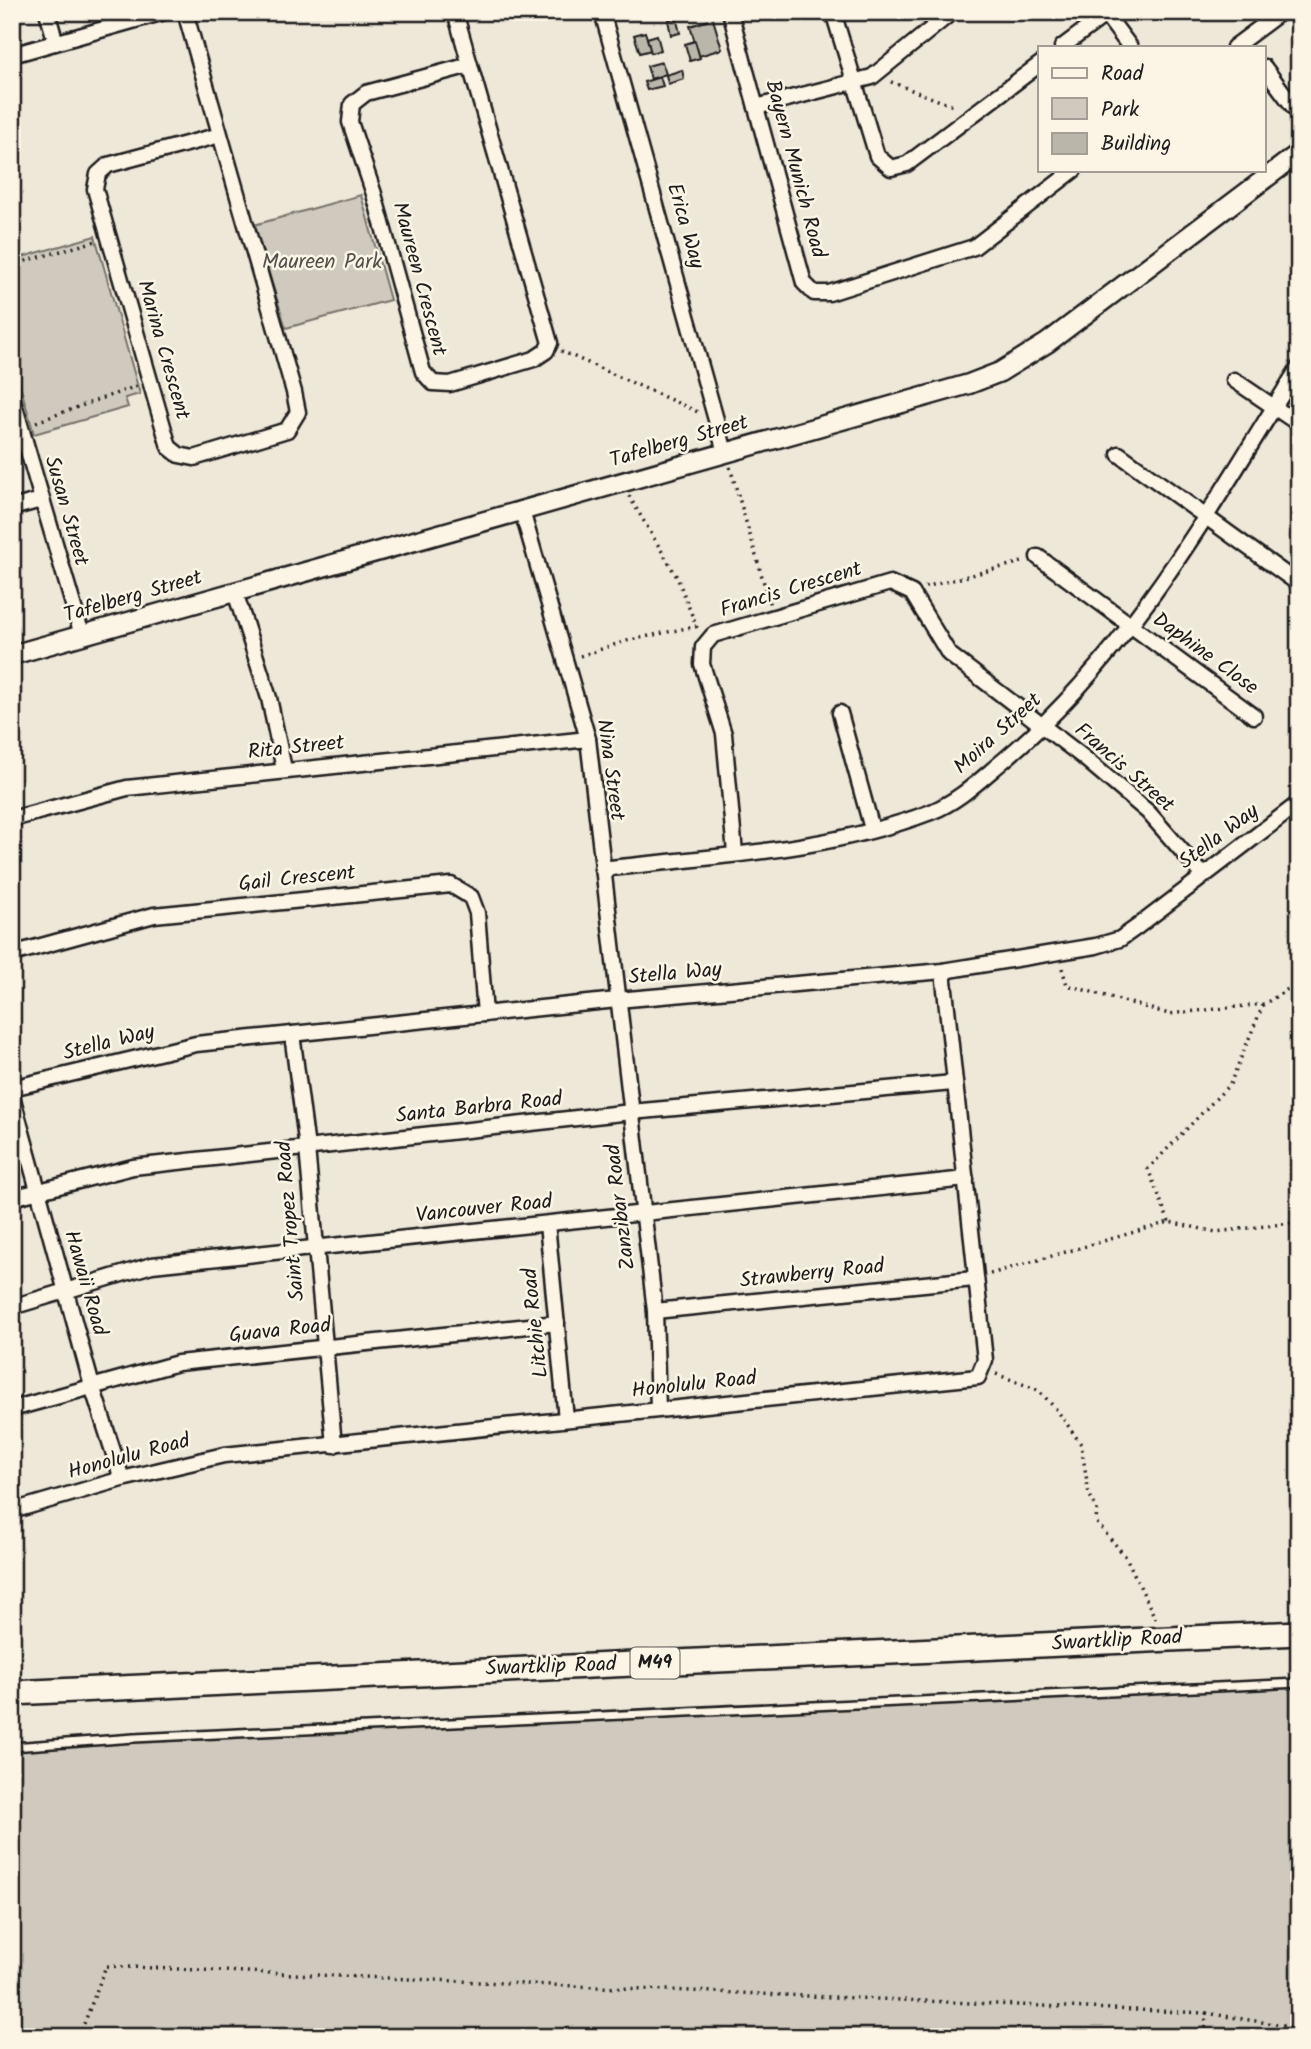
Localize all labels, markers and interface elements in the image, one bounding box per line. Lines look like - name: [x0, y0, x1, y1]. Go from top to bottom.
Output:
- legend: [1038, 46, 1266, 172]
- text: Road: [1101, 58, 1144, 91]
- street label: Bayern Munich Road: [755, 76, 835, 262]
- text: Park: [1101, 94, 1139, 127]
- text: Building: [1101, 128, 1171, 161]
- street label: Erica Way: [657, 179, 713, 273]
- street label: Maureen Crescent: [383, 198, 456, 360]
- park label: Maureen Park: [262, 246, 382, 279]
- street label: Marina Crescent: [127, 276, 199, 425]
- street label: Tafelberg Street: [606, 406, 753, 478]
- street label: Susan Street: [35, 452, 98, 571]
- street label: Francis Crescent: [716, 553, 867, 627]
- street label: Tafelberg Street: [60, 561, 207, 633]
- street label: Daphine Close: [1145, 604, 1265, 704]
- street label: Moira Street: [946, 685, 1050, 783]
- street label: Francis Street: [1066, 715, 1182, 822]
- street label: Nina Street: [587, 717, 634, 824]
- street label: Rita Street: [246, 726, 347, 769]
- street label: Stella Way: [1172, 796, 1266, 878]
- street label: Gail Crescent: [237, 856, 358, 902]
- street label: Stella Way: [627, 953, 723, 995]
- street label: Stella Way: [60, 1016, 158, 1070]
- street label: Santa Barbra Road: [394, 1083, 564, 1133]
- street label: Saint Tropez Road: [268, 1139, 314, 1302]
- street label: Zanzibar Road: [597, 1142, 645, 1272]
- street label: Vancouver Road: [414, 1185, 554, 1233]
- street label: Hawaii Road: [54, 1226, 116, 1340]
- street label: Strawberry Road: [738, 1250, 886, 1298]
- street label: Litchie Road: [514, 1266, 558, 1380]
- street label: Guava Road: [228, 1309, 333, 1353]
- street label: Honolulu Road: [630, 1362, 759, 1408]
- street label: Honolulu Road: [64, 1425, 194, 1489]
- street label: Swartklip Road: [1051, 1621, 1184, 1661]
- street label: Swartklip Road: [485, 1648, 617, 1686]
- road number: M49: [630, 1648, 680, 1679]

